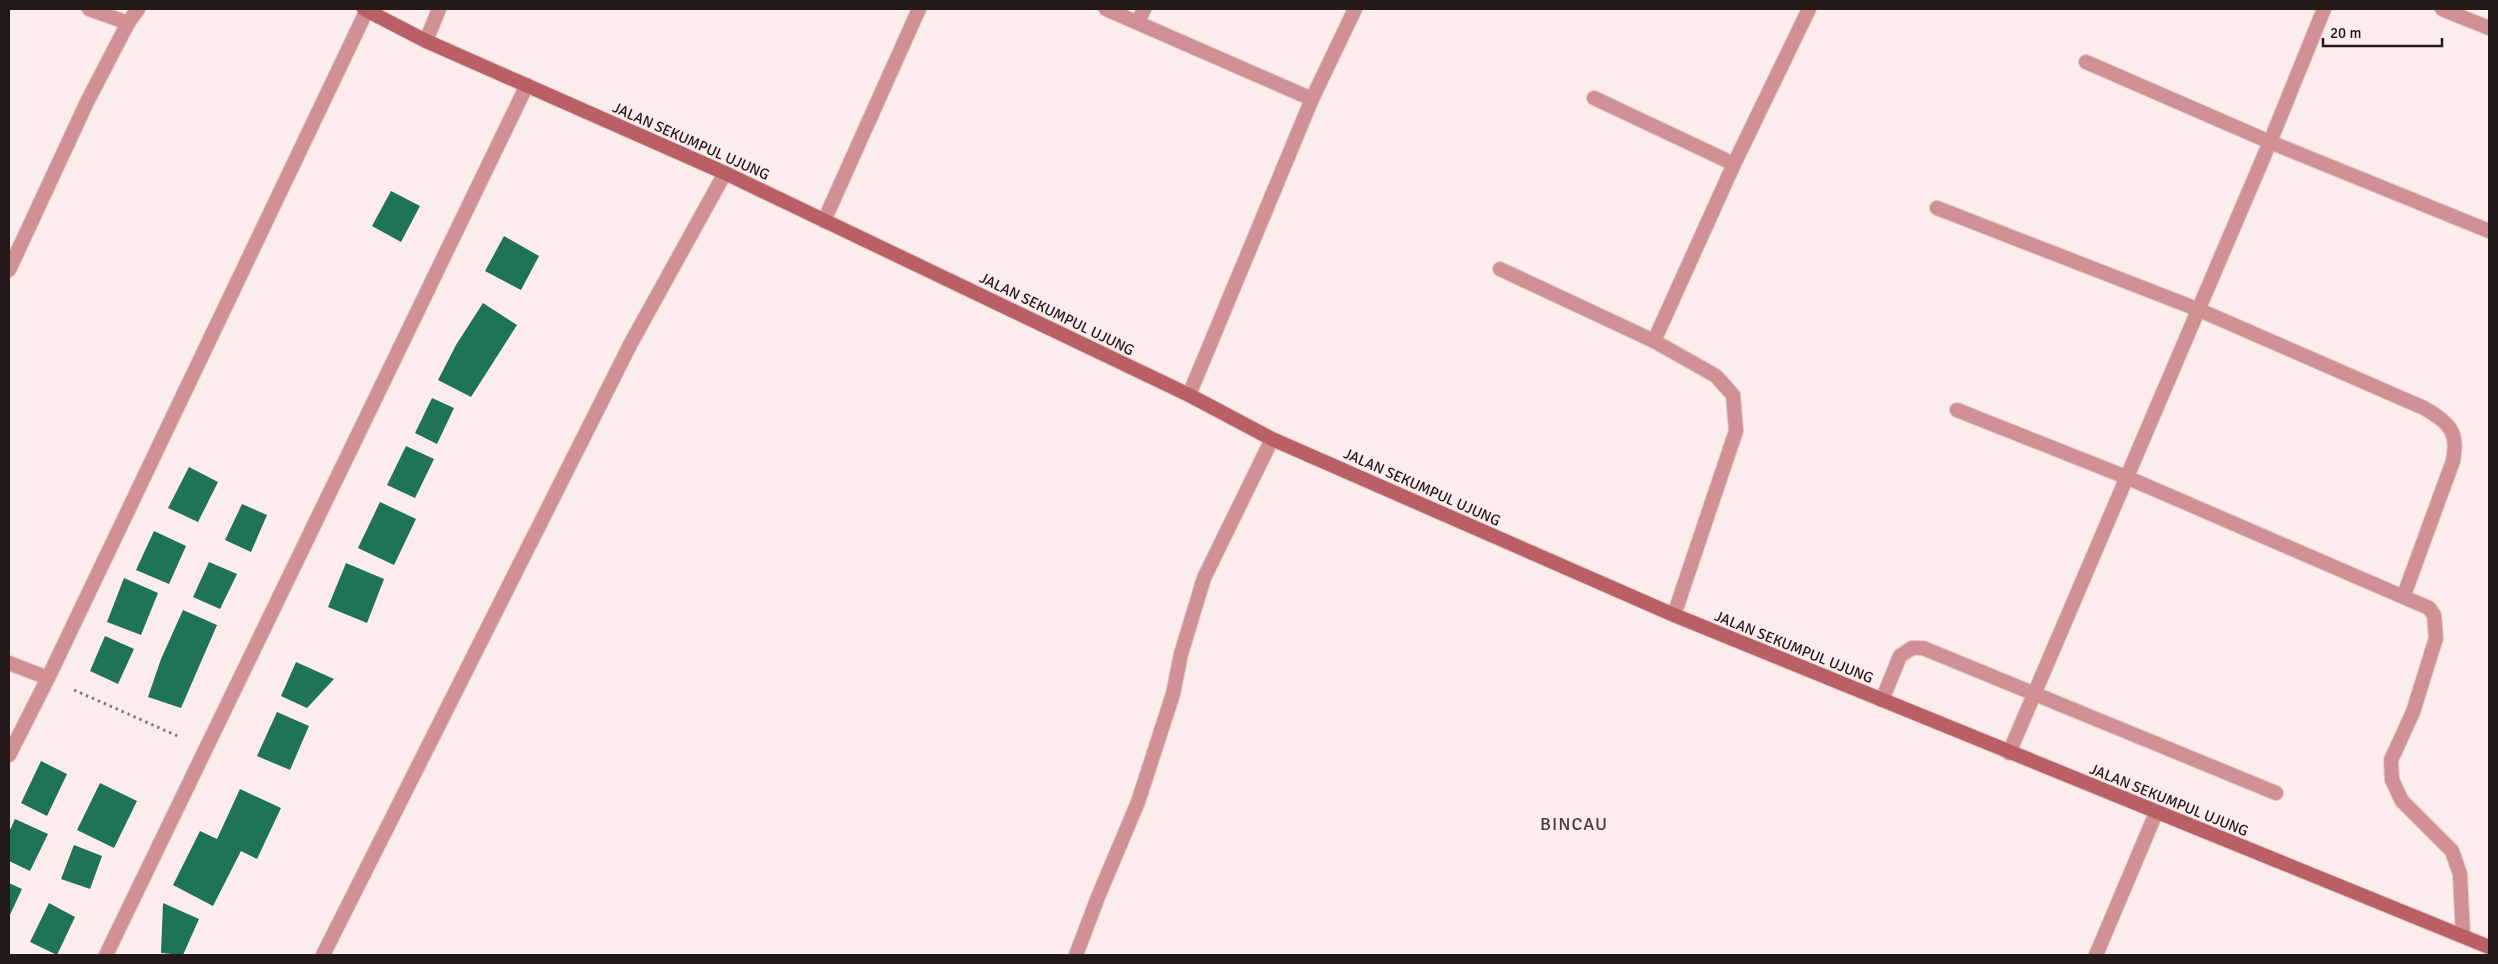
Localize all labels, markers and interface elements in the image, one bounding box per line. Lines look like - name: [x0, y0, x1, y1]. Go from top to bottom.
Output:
- scale bar: [2323, 15, 2442, 47]
- text: 20 m: [2330, 24, 2361, 42]
- street label: JALAN SEKUMPUL UJUNG: [610, 98, 772, 184]
- street label: JALAN SEKUMPUL UJUNG: [977, 269, 1137, 359]
- street label: JALAN SEKUMPUL UJUNG: [1341, 444, 1503, 530]
- street label: JALAN SEKUMPUL UJUNG: [1712, 607, 1876, 687]
- street label: JALAN SEKUMPUL UJUNG: [2087, 760, 2251, 840]
- district label: BINCAU: [1540, 813, 1608, 835]

